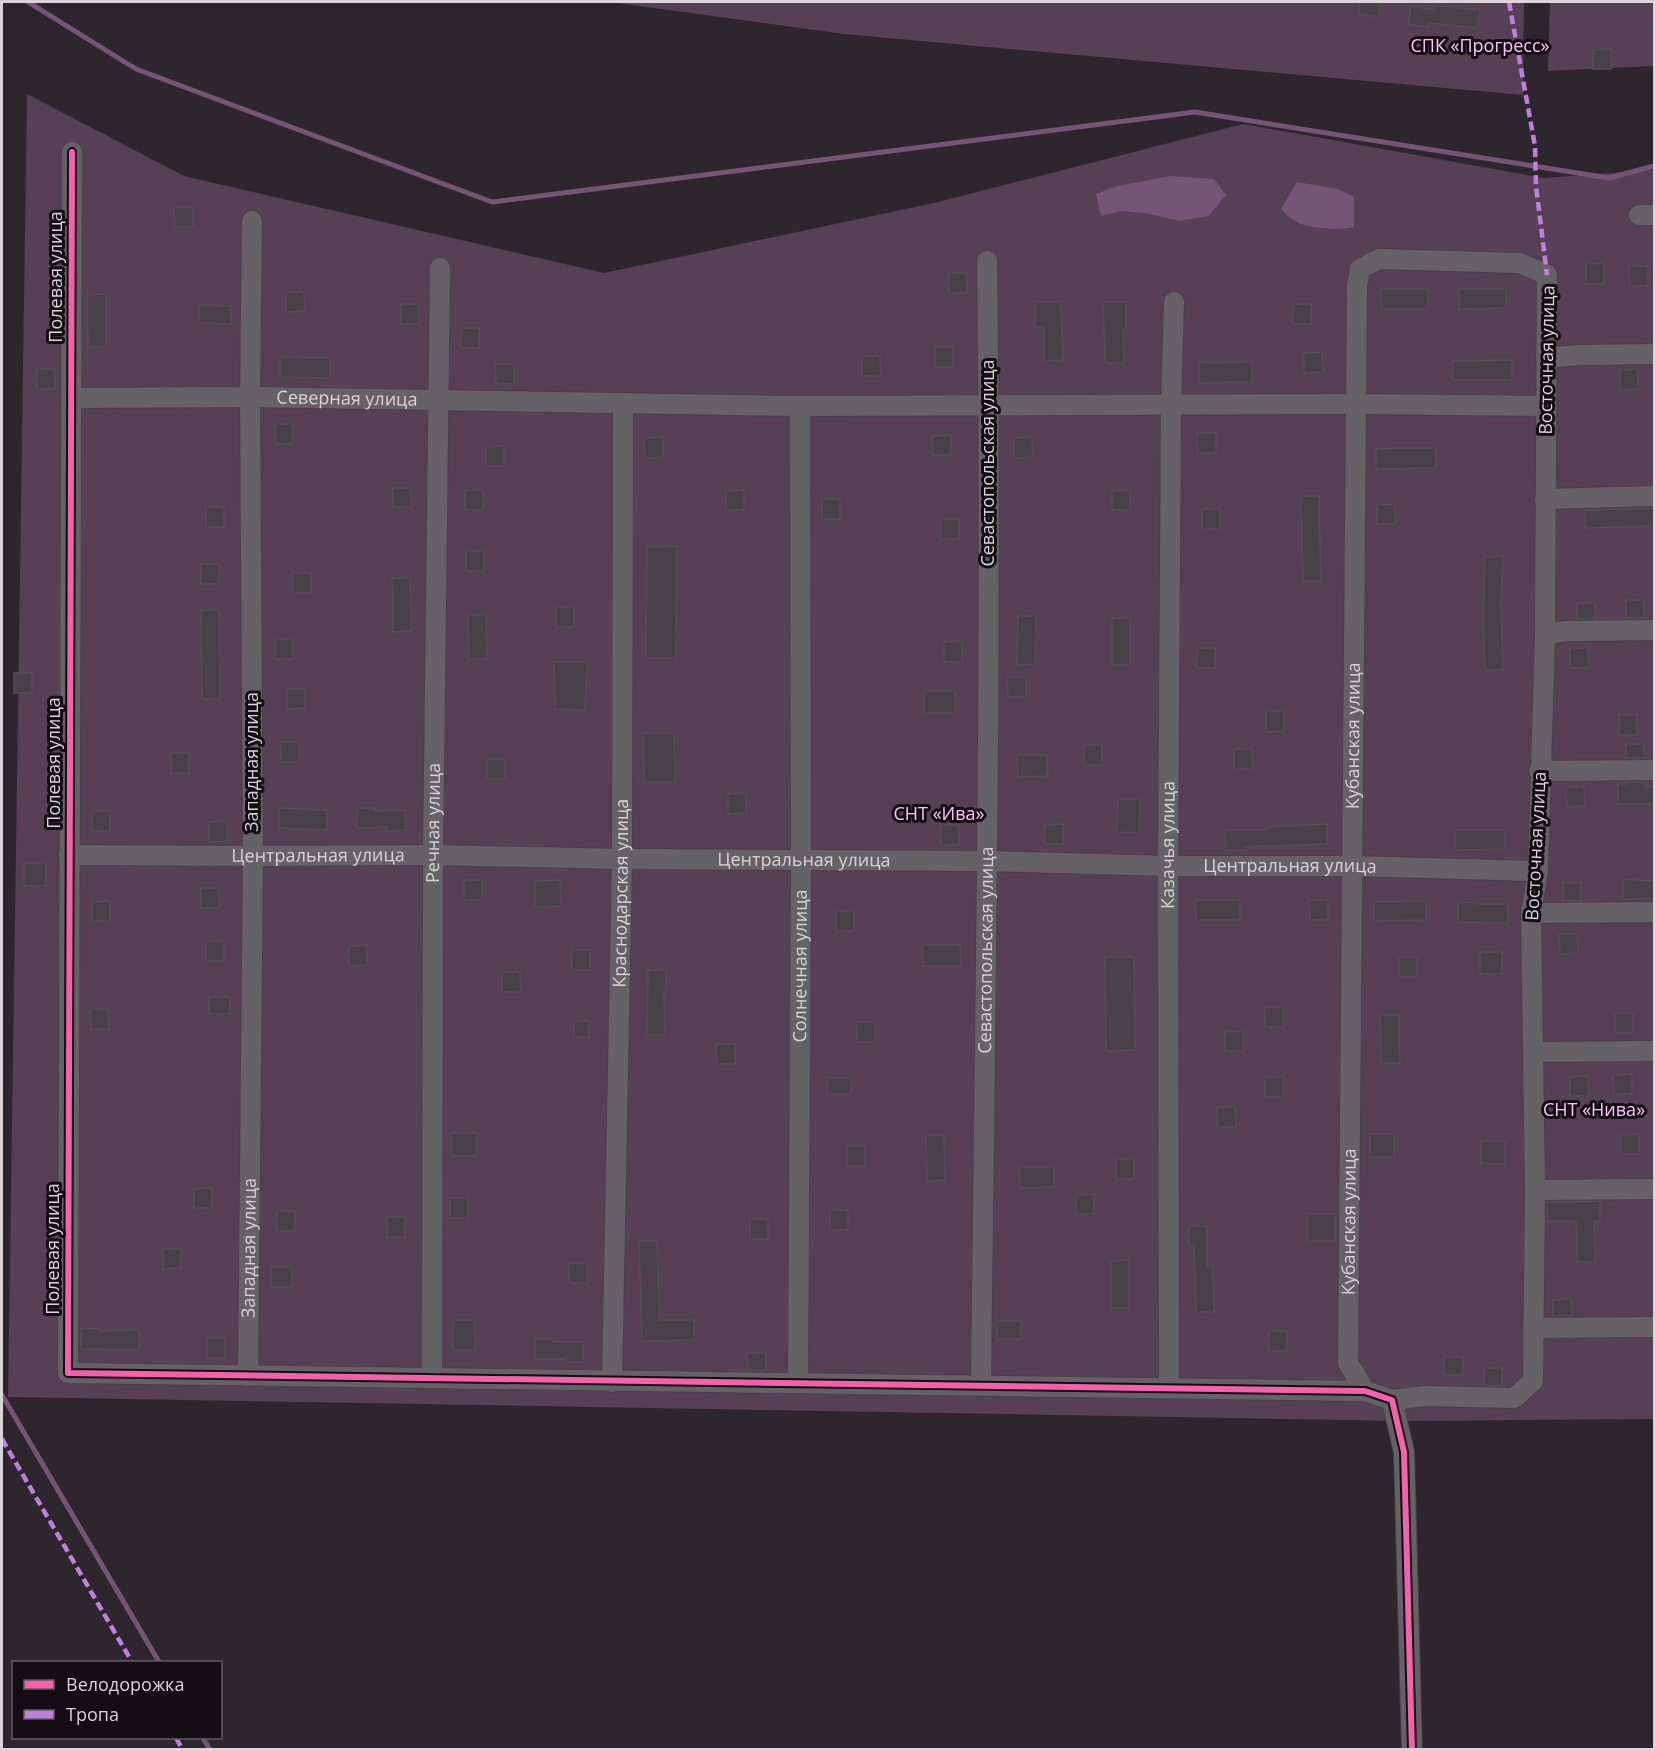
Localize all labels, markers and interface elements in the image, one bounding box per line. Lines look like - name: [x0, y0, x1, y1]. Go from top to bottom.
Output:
- park label: СПК «Прогресс»: [1410, 33, 1550, 57]
- street label: Полевая улица: [43, 211, 67, 343]
- street label: Восточная улица: [1533, 285, 1559, 435]
- street label: Севастопольская улица: [975, 359, 999, 567]
- street label: Северная улица: [276, 384, 418, 411]
- street label: Кубанская улица: [1340, 662, 1365, 809]
- street label: Западная улица: [239, 692, 263, 832]
- street label: Полевая улица: [41, 697, 65, 829]
- street label: Речная улица: [420, 763, 445, 883]
- street label: Восточная улица: [1519, 771, 1551, 921]
- street label: Казачья улица: [1155, 781, 1180, 909]
- street label: Краснодарская улица: [607, 799, 633, 988]
- park label: СНТ «Ива»: [893, 801, 985, 825]
- street label: Центральная улица: [231, 842, 405, 867]
- street label: Севастопольская улица: [972, 846, 998, 1054]
- street label: Центральная улица: [717, 847, 891, 871]
- street label: Центральная улица: [1203, 853, 1377, 878]
- street label: Солнечная улица: [787, 889, 812, 1043]
- park label: СНТ «Нива»: [1543, 1097, 1645, 1121]
- street label: Кубанская улица: [1336, 1148, 1361, 1295]
- street label: Западная улица: [236, 1178, 261, 1318]
- street label: Полевая улица: [40, 1183, 64, 1315]
- legend: [12, 1661, 222, 1739]
- text: Велодорожка: [66, 1672, 184, 1696]
- text: Тропа: [66, 1702, 119, 1726]

